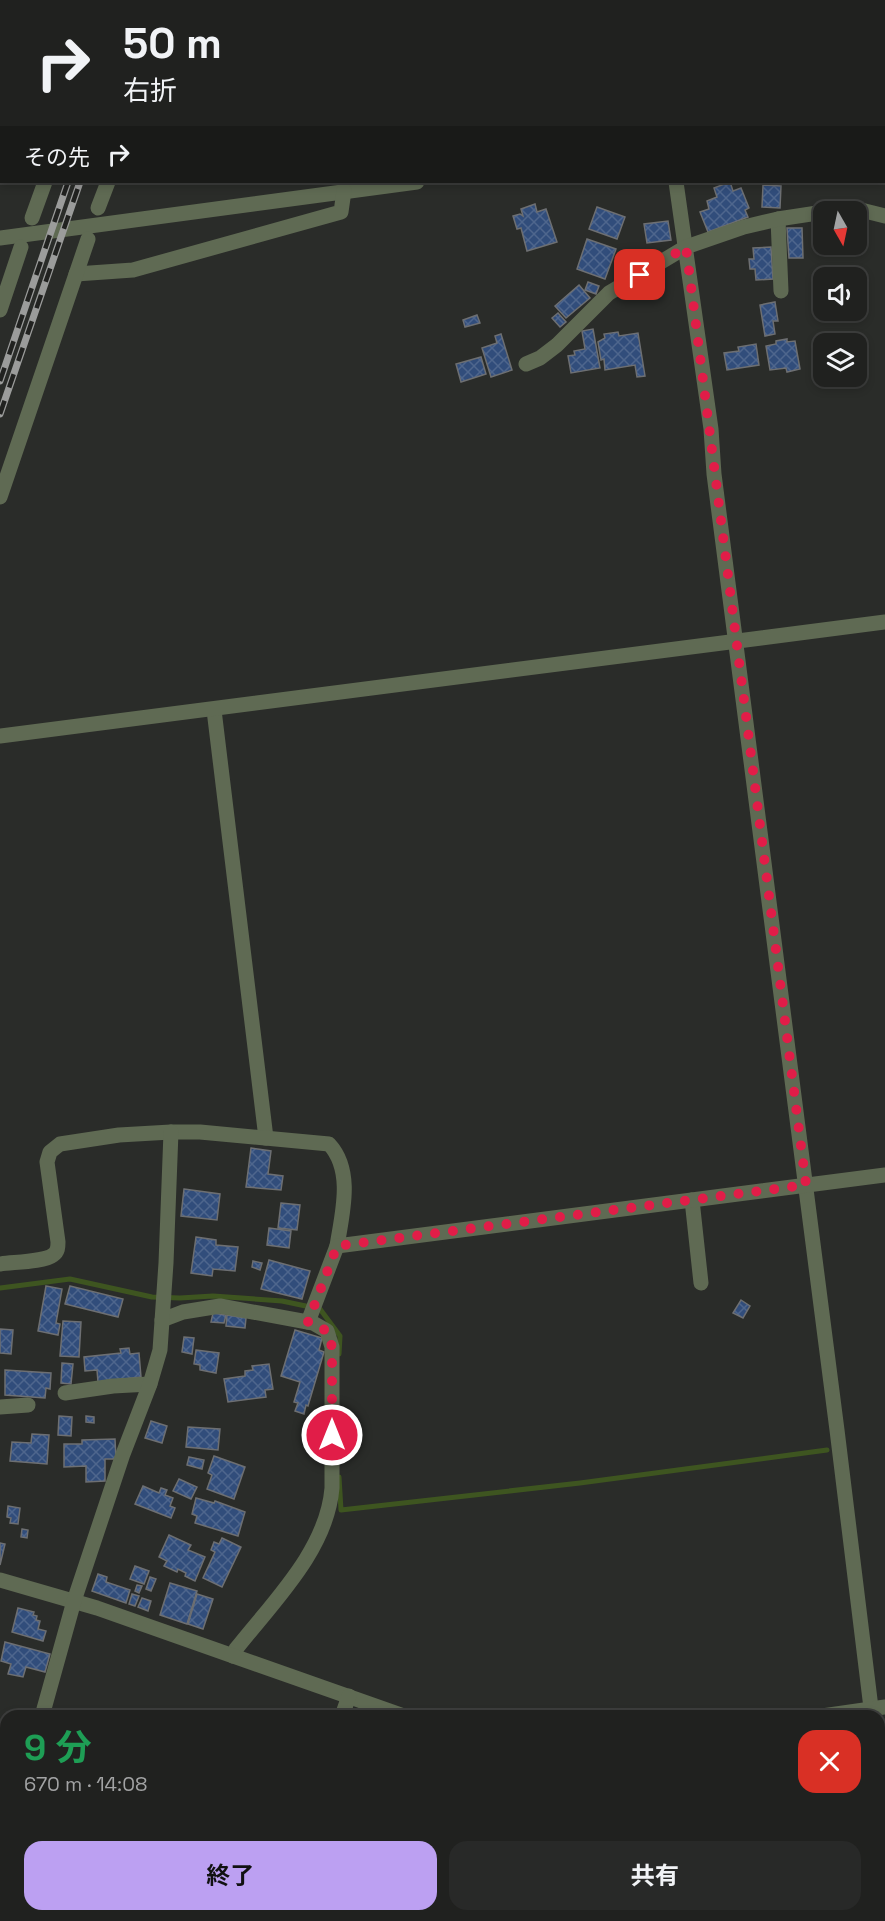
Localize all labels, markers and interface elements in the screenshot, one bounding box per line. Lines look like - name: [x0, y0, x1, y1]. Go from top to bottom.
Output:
- text: 50 m: [123, 17, 222, 70]
- icon: right: [24, 24, 102, 102]
- text: 右折: [123, 73, 177, 108]
- icon: right: [102, 138, 135, 171]
- text: その先: [24, 143, 90, 171]
- north arrow: [813, 201, 867, 255]
- map controls: [813, 201, 867, 387]
- pin: [614, 249, 665, 300]
- icon: arrive: [623, 258, 656, 291]
- button: sound: [813, 267, 867, 321]
- button: layers: [813, 333, 867, 387]
- position arrow: [300, 1403, 364, 1467]
- text: 9 分: [24, 1725, 91, 1771]
- button: close: [798, 1730, 861, 1793]
- text: 670 m · 14:08: [24, 1771, 147, 1797]
- button: 終了: [24, 1841, 437, 1910]
- button: 共有: [449, 1841, 861, 1910]

